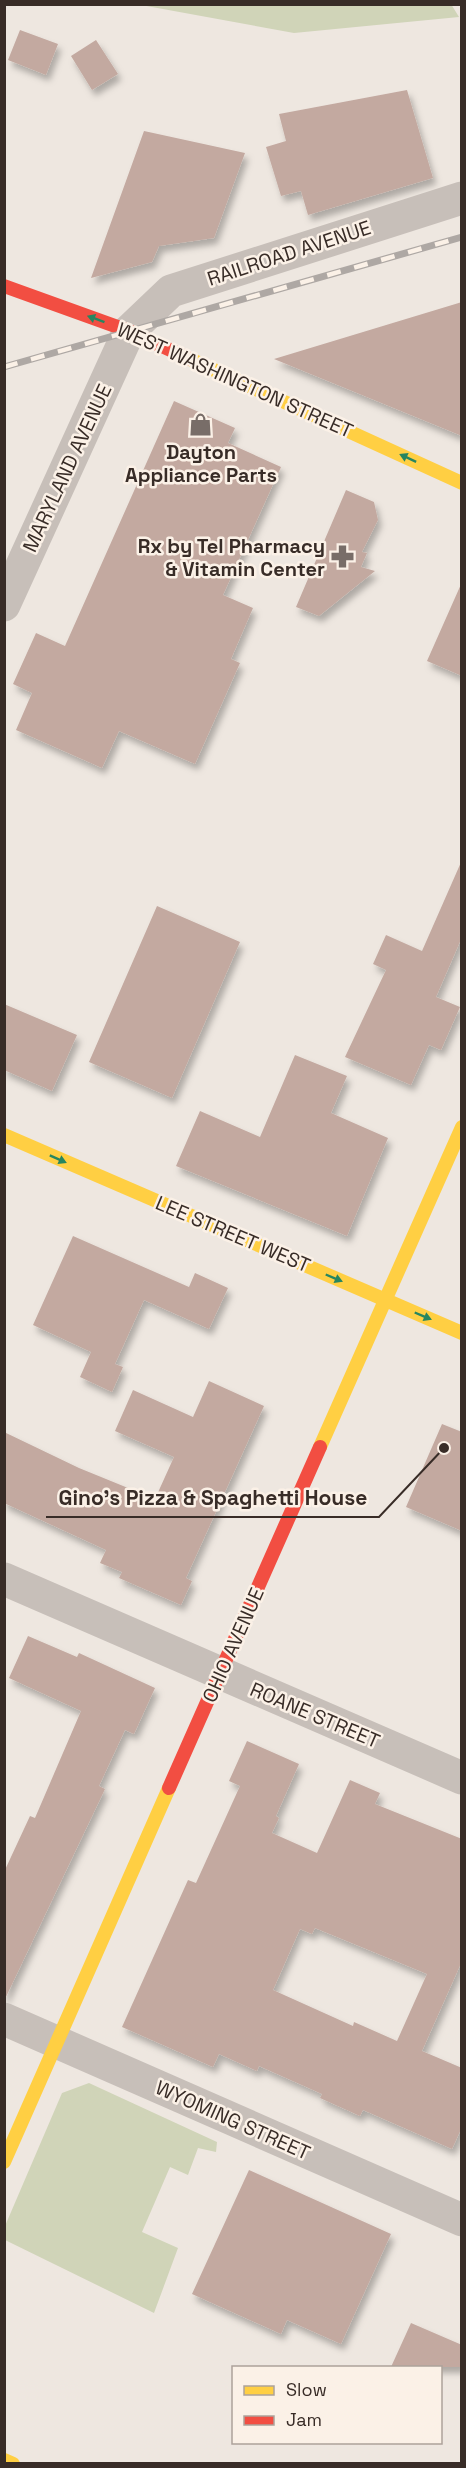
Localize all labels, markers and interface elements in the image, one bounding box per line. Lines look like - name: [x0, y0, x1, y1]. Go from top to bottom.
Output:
- street label: RAILROAD AVENUE: [204, 214, 374, 292]
- one-way arrow: [87, 313, 105, 323]
- street label: WEST WASHINGTON STREET: [113, 316, 357, 444]
- street label: MARYLAND AVENUE: [17, 380, 117, 556]
- shop icon: Dayton Appliance Parts: [188, 411, 214, 437]
- place label: Dayton Appliance Parts: [125, 439, 277, 488]
- one-way arrow: [400, 454, 417, 463]
- place label: Rx by Tel Pharmacy & Vitamin Center: [138, 533, 325, 582]
- pharmacy icon: Rx by Tel Pharmacy & Vitamin Center: [330, 544, 356, 570]
- one-way arrow: [50, 1154, 67, 1163]
- street label: LEE STREET WEST: [152, 1190, 314, 1278]
- one-way arrow: [325, 1273, 343, 1283]
- one-way arrow: [414, 1312, 432, 1321]
- callout: Gino's Pizza & Spaghetti House: [46, 1478, 379, 1517]
- text: Gino's Pizza & Spaghetti House: [59, 1484, 367, 1511]
- street label: OHIO AVENUE: [196, 1584, 270, 1706]
- street label: ROANE STREET: [246, 1676, 384, 1754]
- street label: WYOMING STREET: [152, 2074, 315, 2166]
- legend: [232, 2366, 442, 2444]
- text: Slow: [286, 2378, 327, 2401]
- text: Jam: [286, 2408, 322, 2431]

